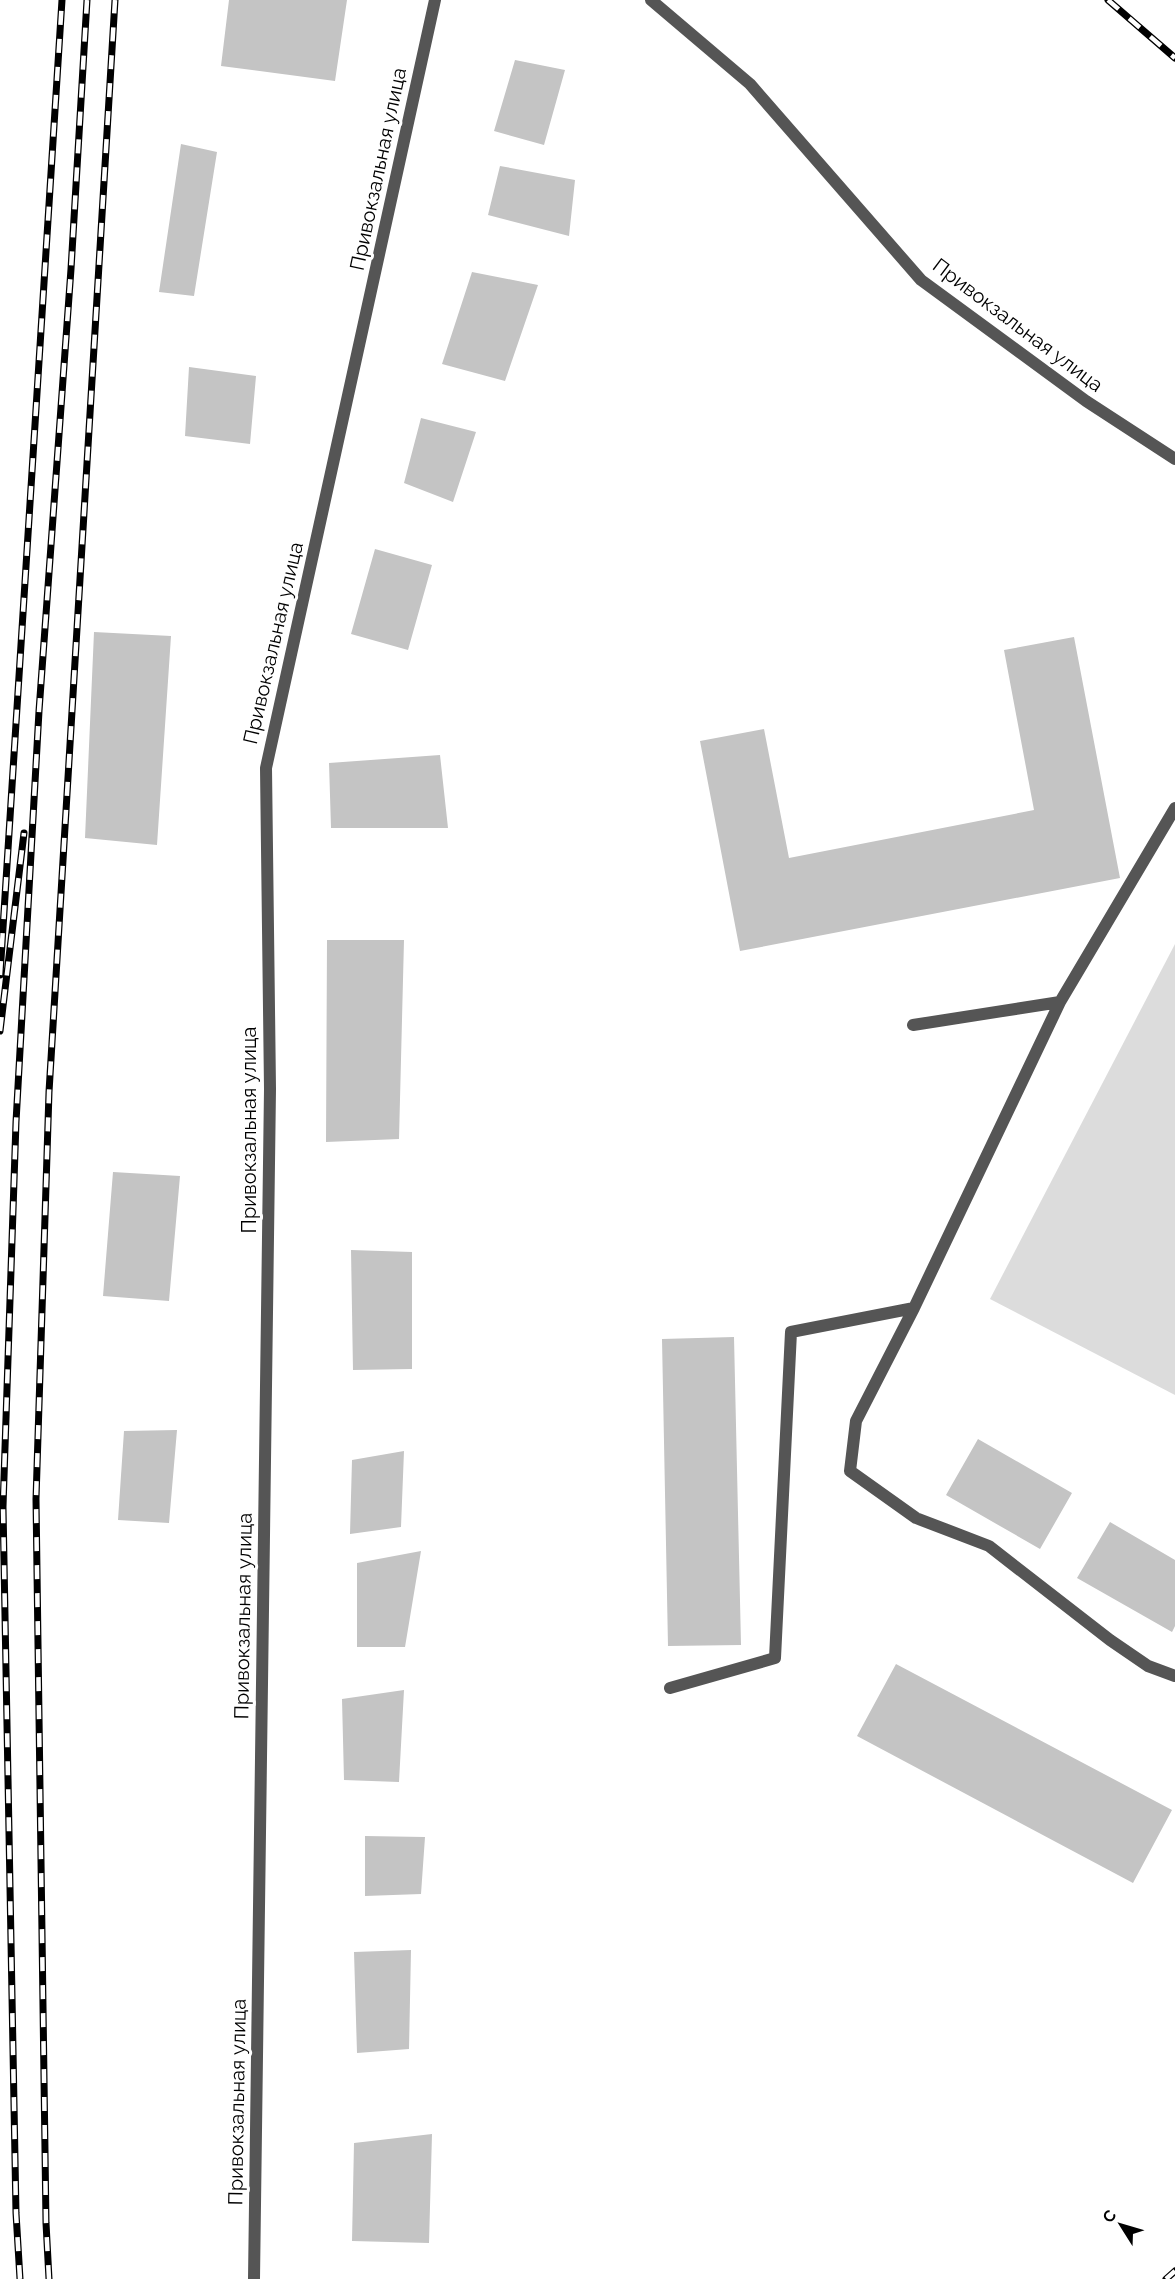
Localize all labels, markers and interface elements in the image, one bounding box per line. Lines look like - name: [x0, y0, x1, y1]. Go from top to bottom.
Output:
- street label: Привокзальная улица: [345, 65, 411, 273]
- street label: Привокзальная улица: [928, 253, 1108, 397]
- street label: Привокзальная улица: [238, 540, 308, 746]
- street label: Привокзальная улица: [237, 1027, 261, 1233]
- street label: Привокзальная улица: [229, 1512, 257, 1720]
- street label: Привокзальная улица: [223, 1998, 251, 2206]
- north arrow: [1091, 2195, 1151, 2255]
- text: С: [1099, 2206, 1120, 2226]

